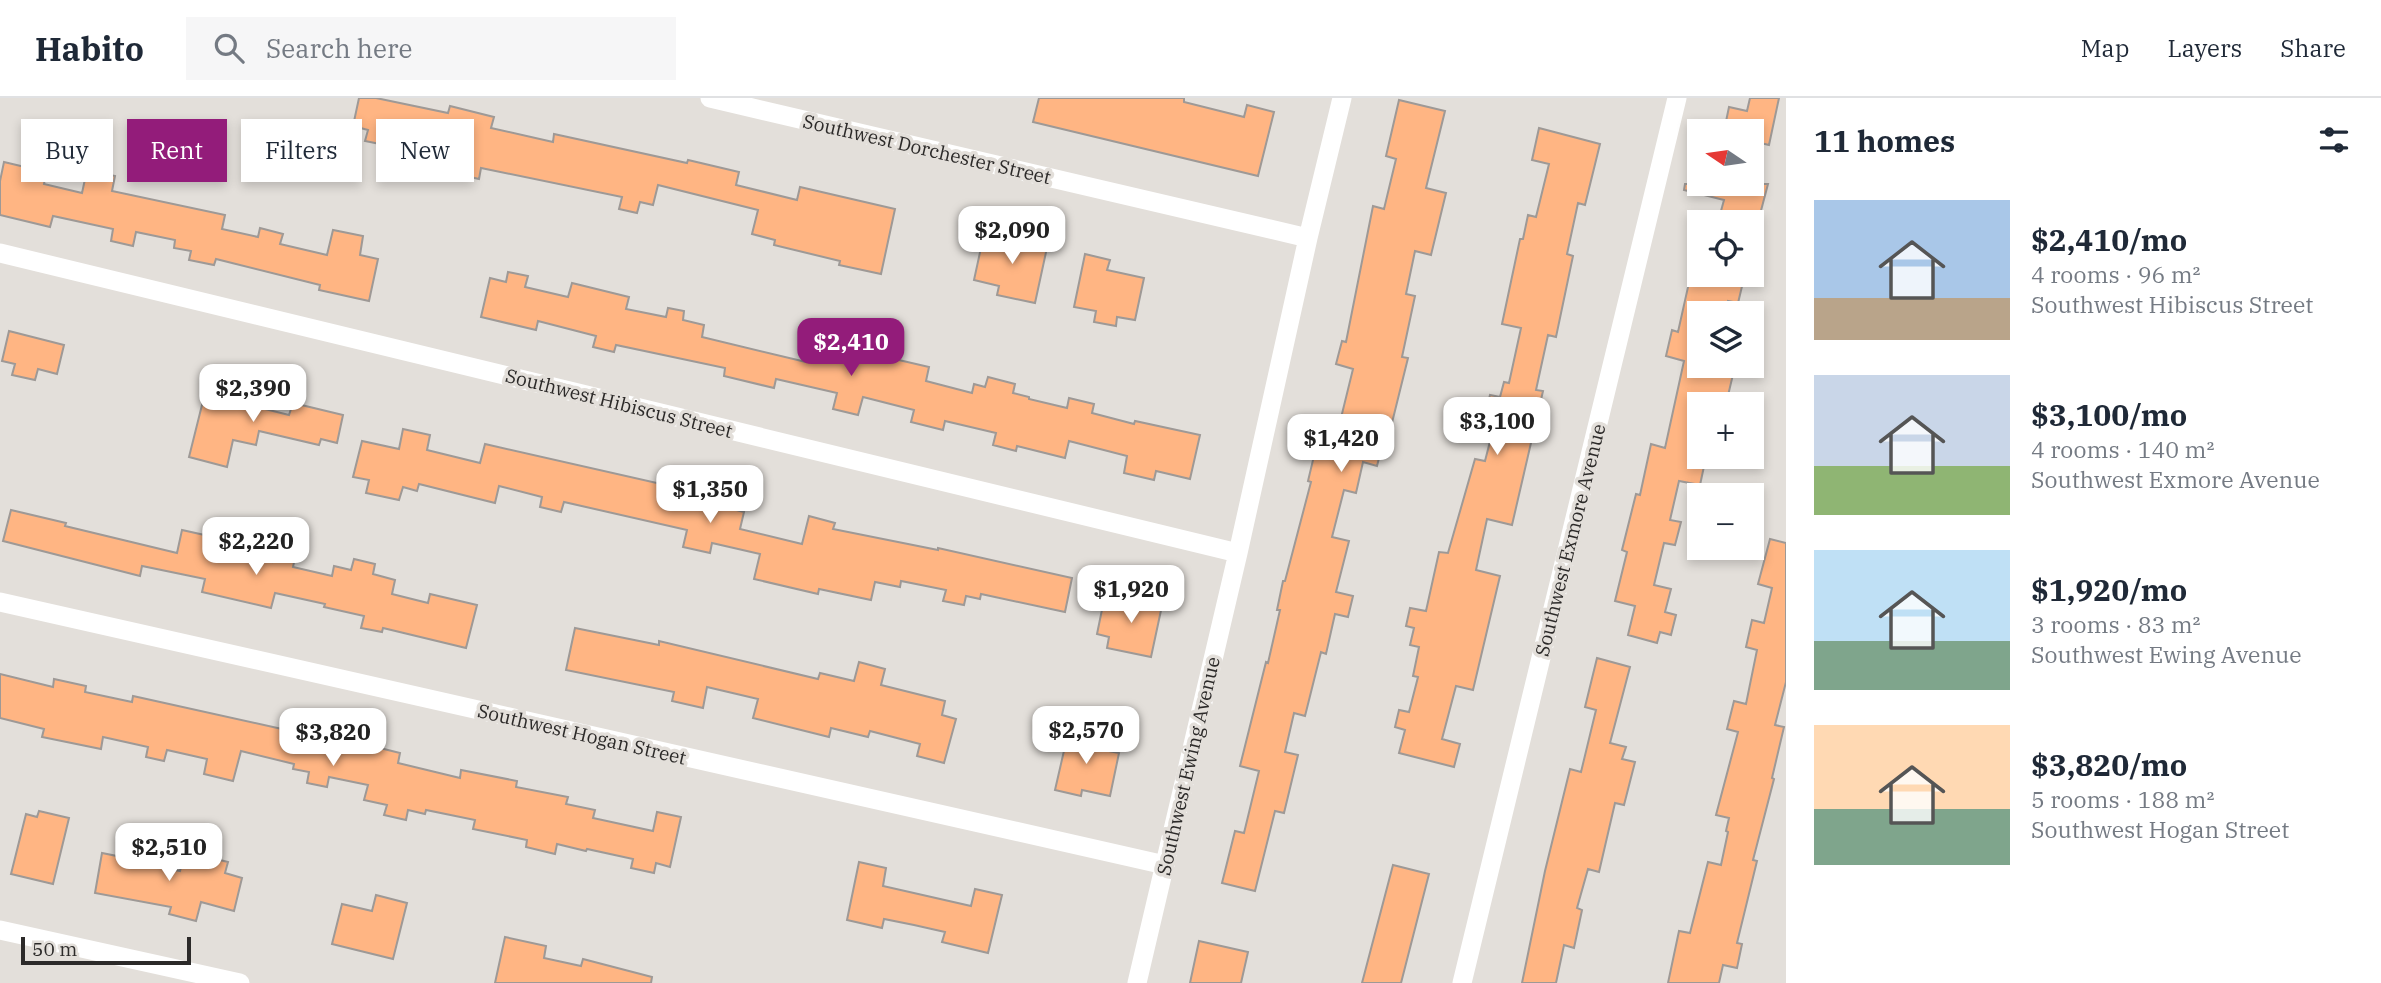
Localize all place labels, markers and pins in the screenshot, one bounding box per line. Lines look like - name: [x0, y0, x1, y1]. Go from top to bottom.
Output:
- pin: $2,090: [955, 206, 1069, 266]
- pin: $2,410: [794, 318, 908, 378]
- pin: $2,390: [196, 364, 310, 424]
- pin: $3,100: [1440, 398, 1554, 457]
- pin: $1,420: [1284, 414, 1398, 474]
- pin: $1,350: [653, 466, 767, 525]
- pin: $2,220: [199, 518, 313, 577]
- pin: $1,920: [1074, 566, 1188, 625]
- pin: $2,570: [1029, 706, 1143, 766]
- pin: $3,820: [276, 708, 390, 768]
- pin: $2,510: [112, 824, 226, 883]

